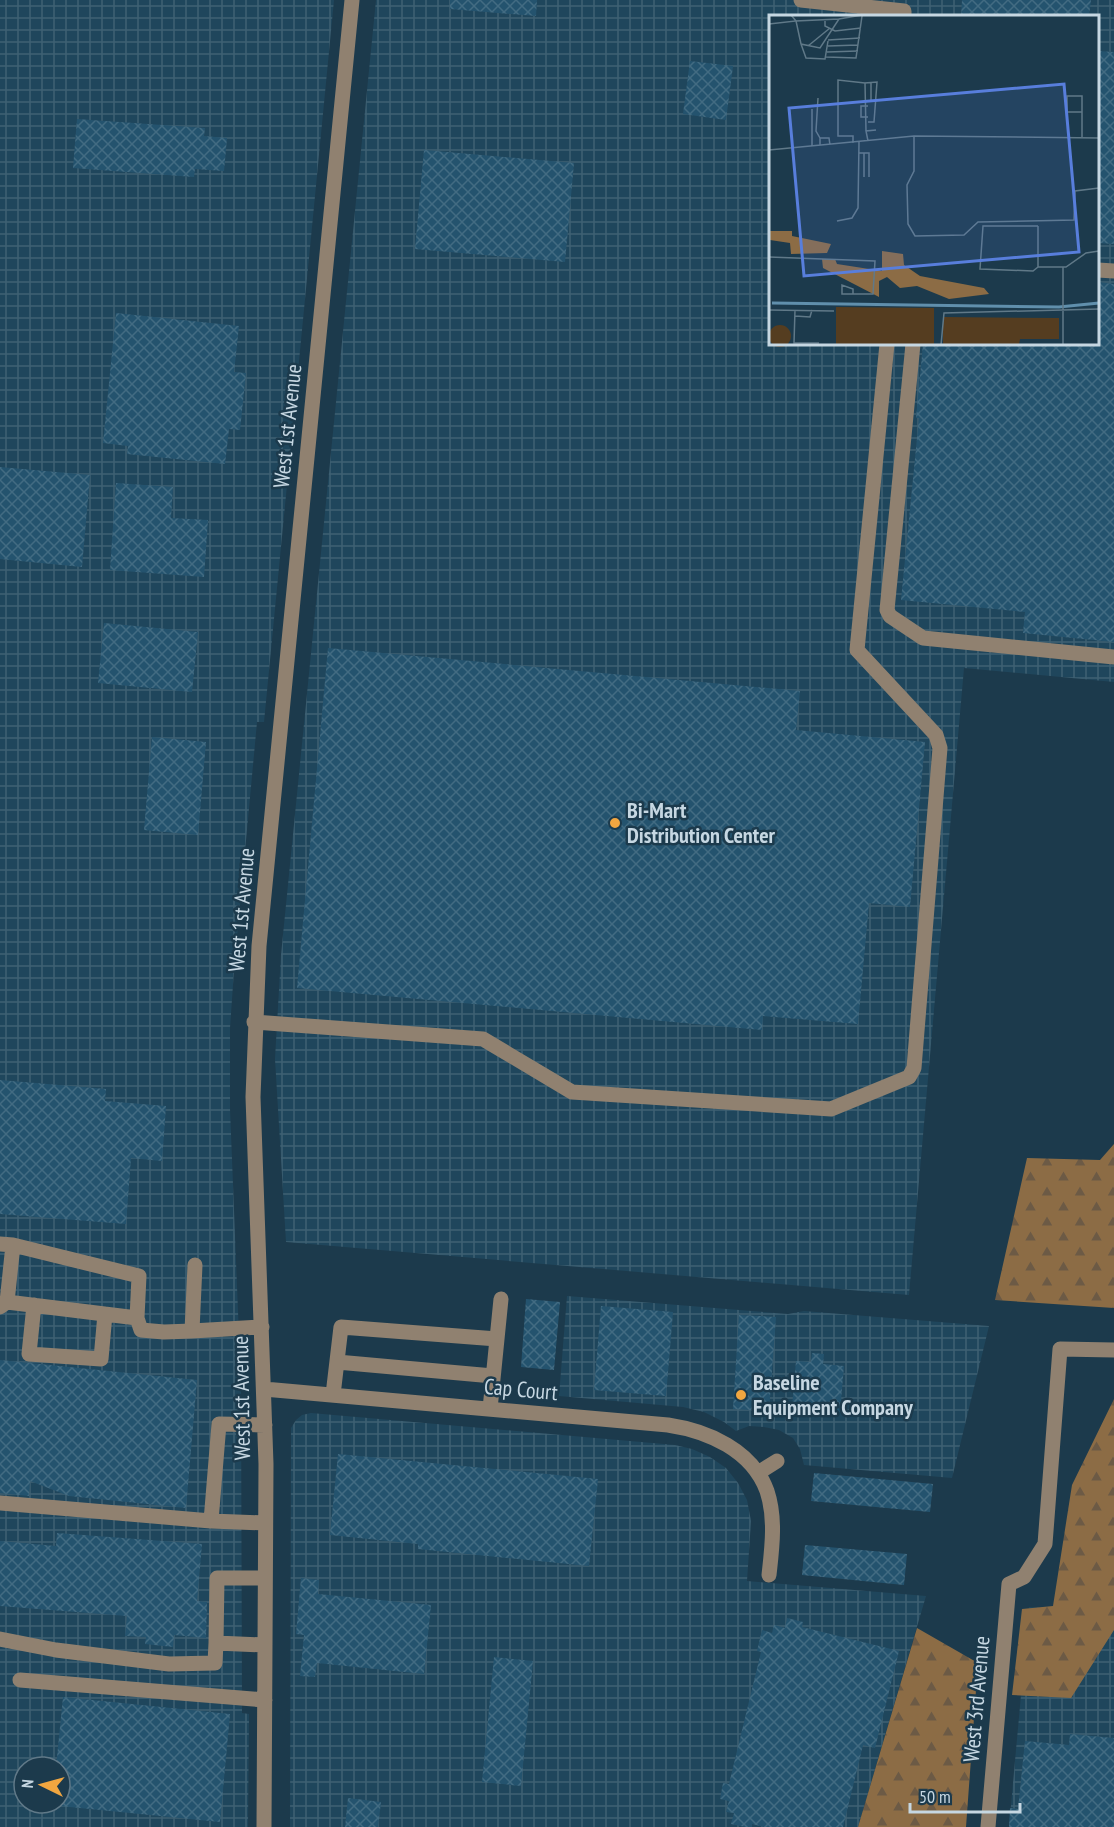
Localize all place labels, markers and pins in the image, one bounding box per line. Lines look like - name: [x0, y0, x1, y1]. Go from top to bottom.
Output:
- place label: Bi-Mart Distribution Center: [627, 796, 776, 849]
- marker: Bi-Mart Distribution Center: [608, 816, 622, 830]
- place label: Baseline Equipment Company: [753, 1368, 914, 1421]
- marker: Baseline Equipment Company: [734, 1388, 748, 1402]

